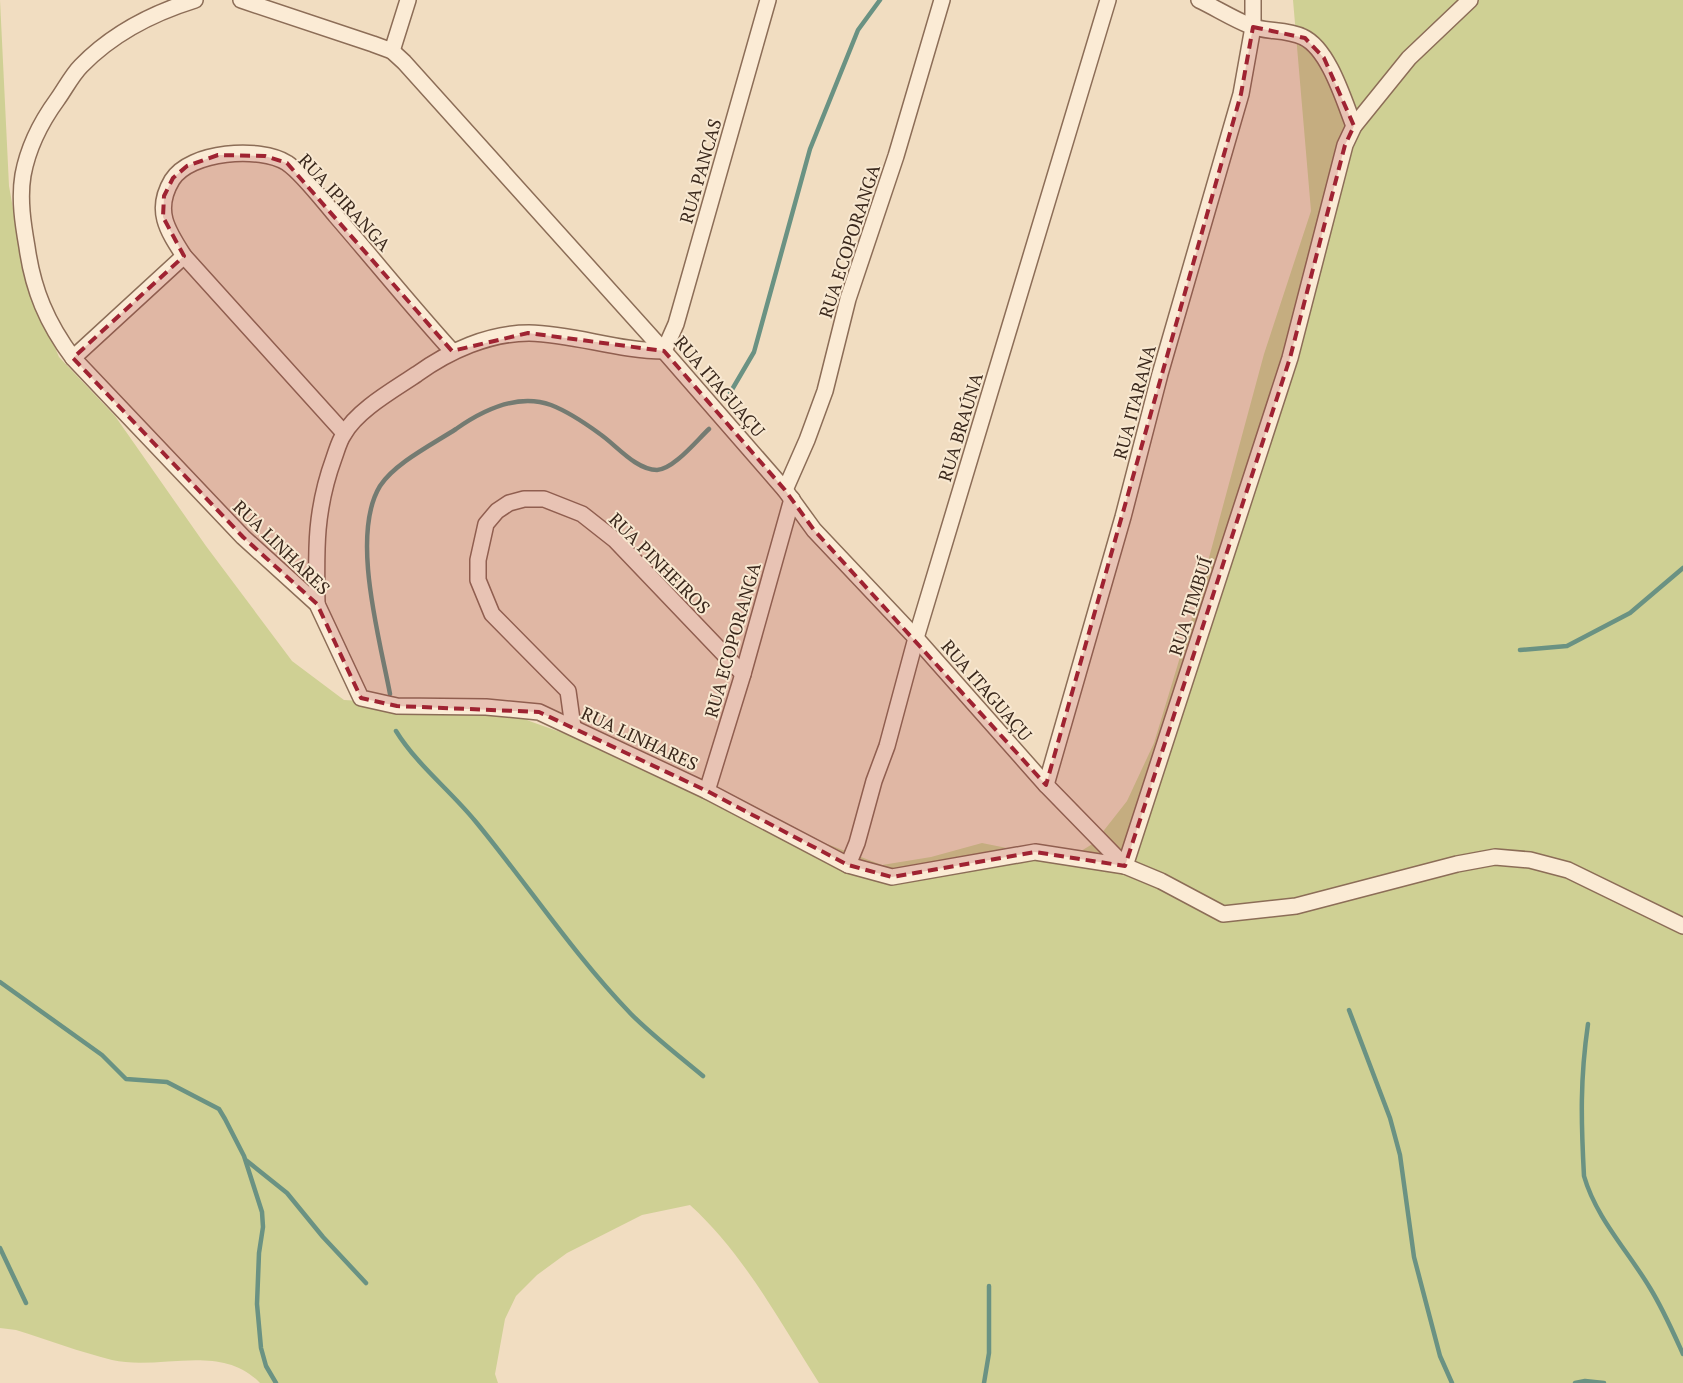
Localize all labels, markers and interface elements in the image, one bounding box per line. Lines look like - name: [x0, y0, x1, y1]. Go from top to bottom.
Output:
- street label: RUA PANCAS: [674, 116, 726, 226]
- street label: RUA IPIRANGA: [294, 148, 397, 256]
- street label: RUA ECOPORANGA: [813, 160, 885, 321]
- street label: RUA ITAGUAÇU: [669, 330, 771, 442]
- street label: RUA ITARANA: [1107, 342, 1161, 462]
- street label: RUA BRAÚNA: [932, 369, 988, 484]
- street label: RUA LINHARES: [228, 495, 336, 599]
- street label: RUA PINHEIROS: [604, 507, 716, 619]
- street label: RUA TIMBUÍ: [1163, 553, 1217, 658]
- street label: RUA ECOPORANGA: [698, 559, 766, 720]
- street label: RUA ITAGUAÇU: [936, 634, 1038, 746]
- street label: RUA LINHARES: [578, 700, 702, 776]

